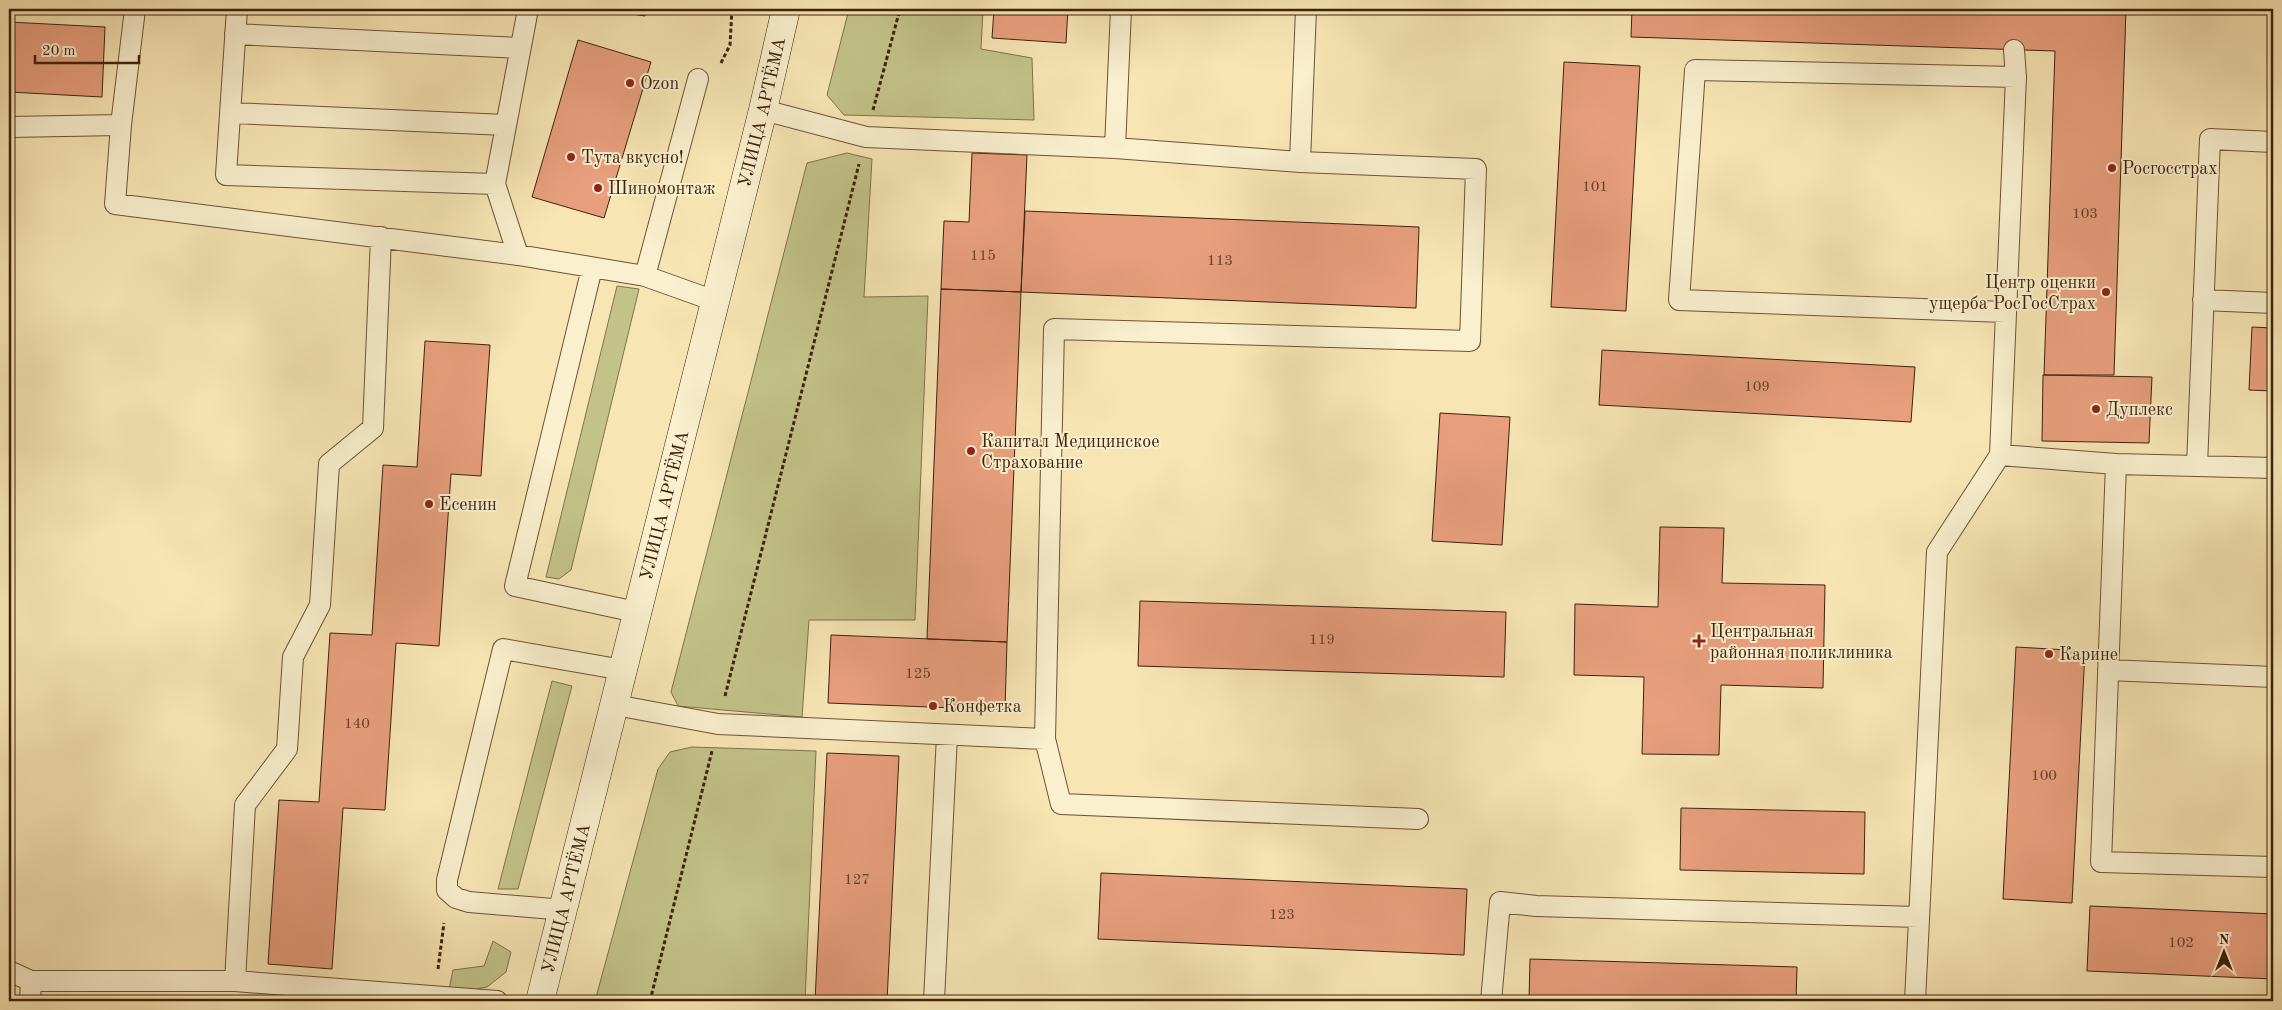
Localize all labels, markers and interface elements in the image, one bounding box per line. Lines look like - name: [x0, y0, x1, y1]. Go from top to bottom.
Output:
- scale bar: [35, 32, 139, 64]
- street label: УЛИЦА АРТЁМА: [736, 36, 789, 189]
- text: 20 m: [42, 44, 76, 59]
- place label: Ozon: [640, 75, 679, 93]
- marker: Ozon: [624, 77, 636, 89]
- place label: Тута вкусно!: [581, 149, 684, 167]
- marker: Тута вкусно!: [565, 151, 577, 163]
- place label: Росгосстрах: [2122, 160, 2218, 178]
- marker: Росгосстрах: [2106, 162, 2118, 174]
- place label: Шиномонтаж: [608, 180, 716, 198]
- house number: 101: [1582, 180, 1608, 195]
- marker: Шиномонтаж: [592, 182, 604, 194]
- house number: 103: [2072, 207, 2098, 222]
- house number: 115: [970, 249, 996, 264]
- house number: 113: [1207, 254, 1233, 269]
- place label: Центр оценки ущерба РосГосСтрах: [1929, 274, 2096, 313]
- marker: Центр оценки ущерба РосГосСтрах: [2100, 286, 2112, 298]
- house number: 109: [1744, 380, 1770, 395]
- place label: Дуплекс: [2106, 401, 2173, 419]
- marker: Дуплекс: [2090, 403, 2102, 415]
- street label: УЛИЦА АРТЁМА: [638, 429, 692, 582]
- place label: Капитал Медицинское Страхование: [981, 433, 1159, 472]
- marker: Капитал Медицинское Страхование: [965, 445, 977, 457]
- place label: Есенин: [439, 496, 497, 514]
- marker: Есенин: [423, 498, 435, 510]
- place label: Центральная районная поликлиника: [1710, 623, 1893, 662]
- house number: 119: [1309, 633, 1335, 648]
- marker: Центральная районная поликлиника: [1692, 634, 1706, 648]
- place label: Карине: [2059, 646, 2118, 664]
- marker: Карине: [2043, 648, 2055, 660]
- house number: 125: [905, 667, 931, 682]
- place label: Конфетка: [943, 698, 1022, 717]
- marker: Конфетка: [927, 700, 939, 712]
- house number: 140: [344, 717, 370, 732]
- house number: 100: [2031, 769, 2057, 784]
- street label: УЛИЦА АРТЁМА: [539, 822, 594, 975]
- house number: 127: [844, 873, 870, 888]
- house number: 123: [1269, 908, 1295, 923]
- north arrow: [2200, 928, 2250, 978]
- text: N: [2219, 933, 2230, 947]
- house number: 102: [2168, 936, 2194, 951]

